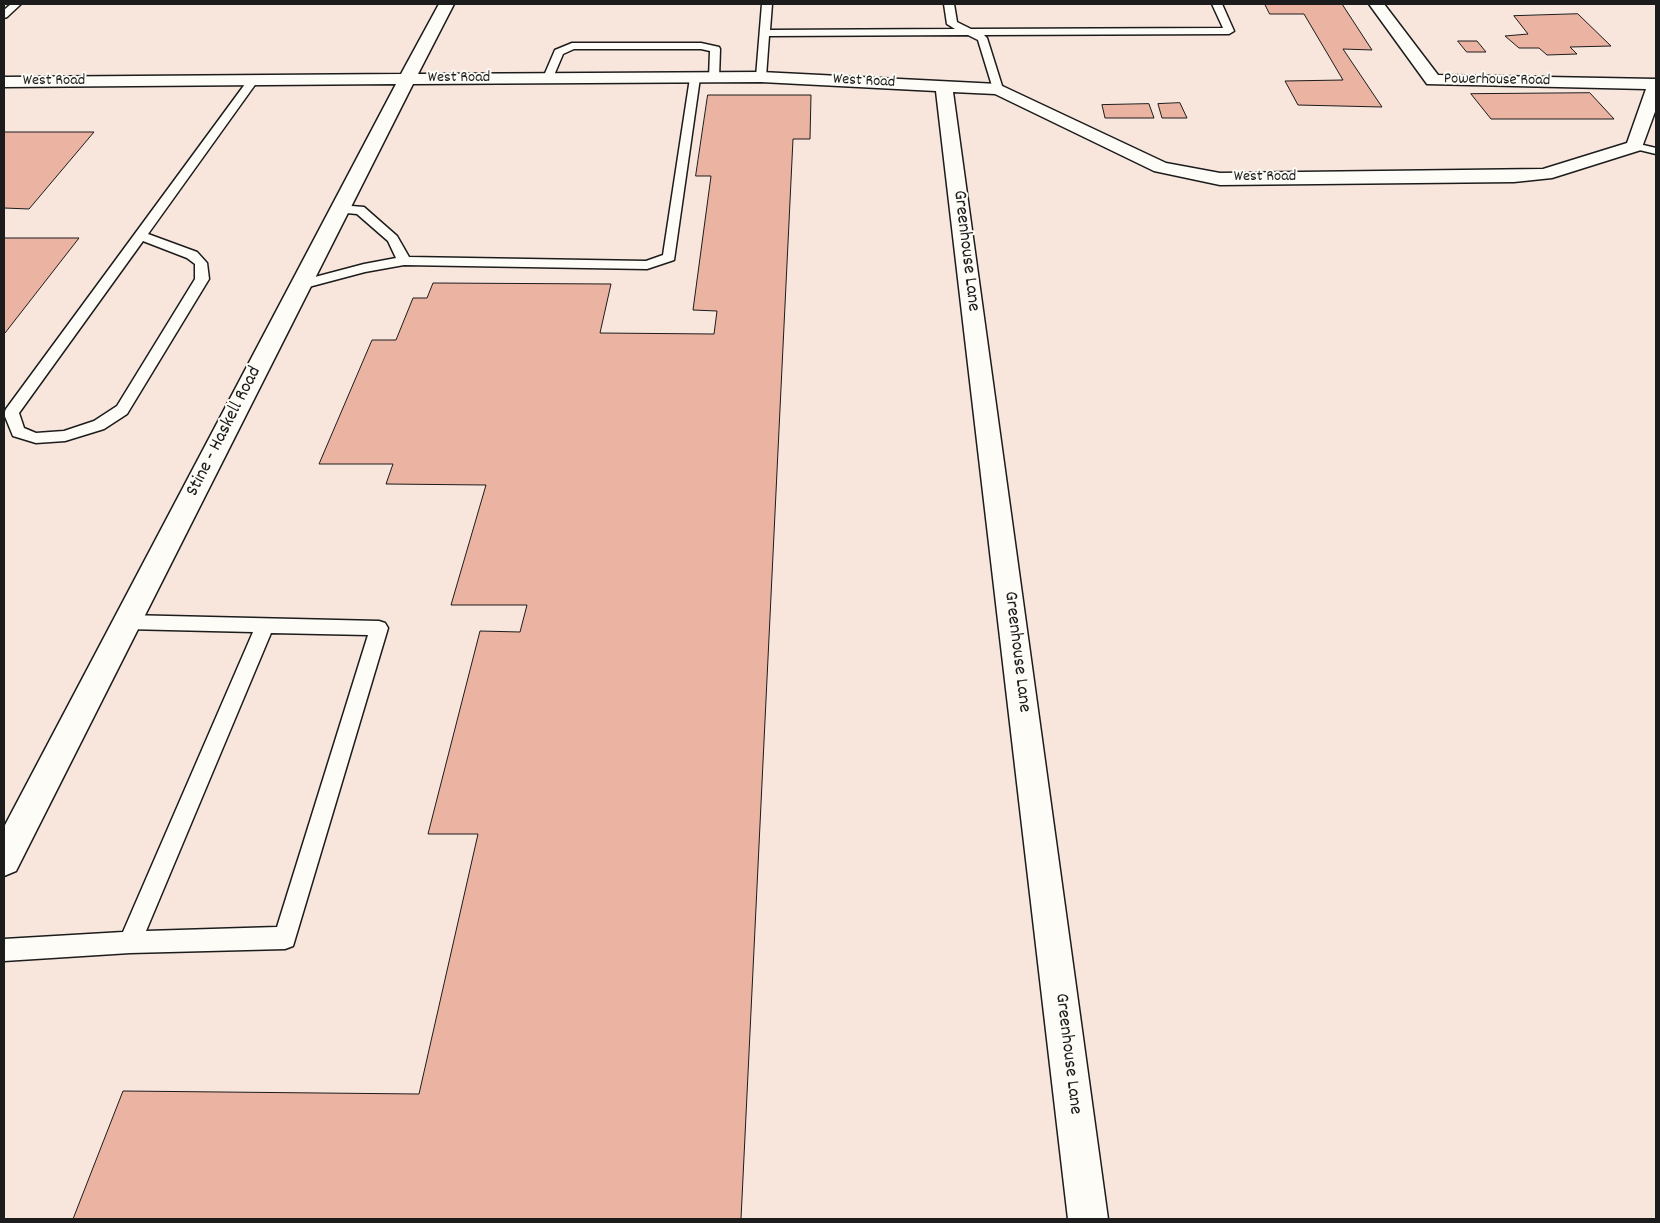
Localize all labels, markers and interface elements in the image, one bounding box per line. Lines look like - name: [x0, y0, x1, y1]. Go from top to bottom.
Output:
- street label: West Road: [428, 69, 490, 89]
- street label: Powerhouse Road: [1444, 70, 1550, 92]
- street label: West Road: [832, 71, 896, 93]
- street label: West Road: [23, 72, 85, 92]
- street label: West Road: [1234, 168, 1296, 188]
- street label: Greenhouse Lane: [946, 189, 984, 313]
- street label: Stine - Haskell Road: [182, 363, 268, 501]
- street label: Greenhouse Lane: [997, 590, 1035, 714]
- street label: Greenhouse Lane: [1048, 992, 1086, 1116]

